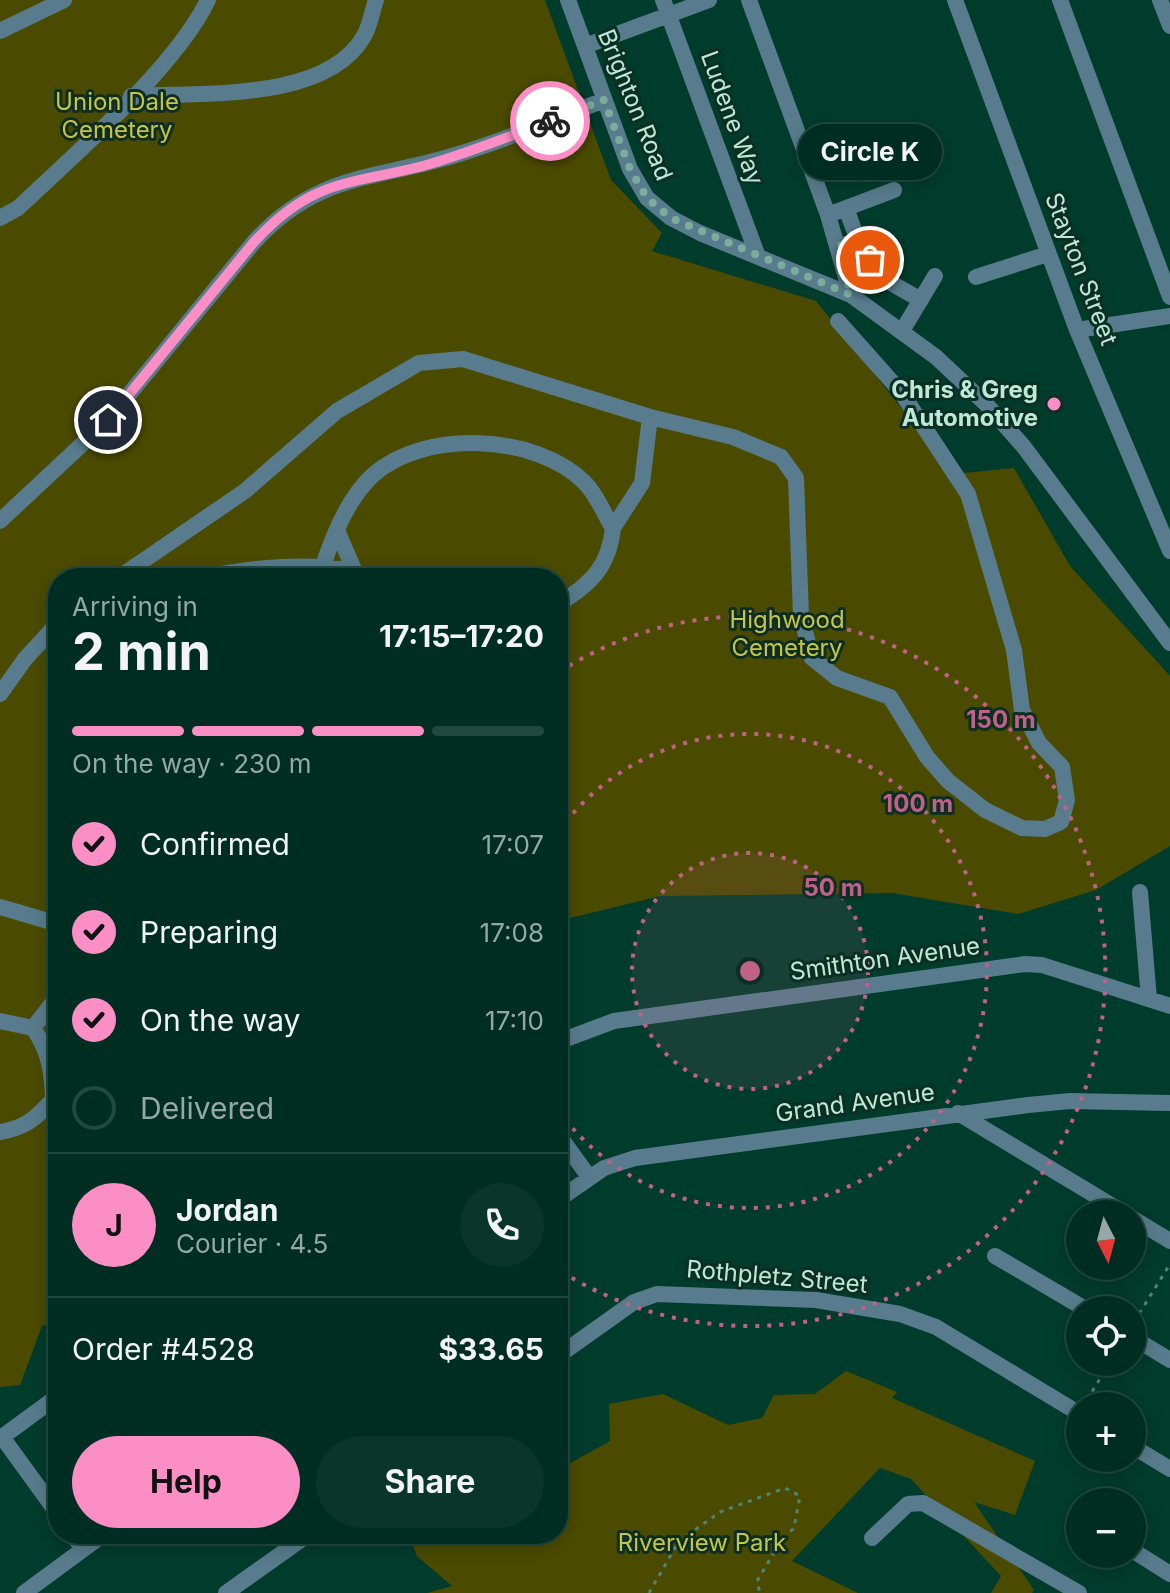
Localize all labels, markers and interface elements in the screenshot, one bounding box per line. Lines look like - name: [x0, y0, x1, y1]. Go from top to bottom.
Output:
- street label: Brighton Road: [592, 25, 679, 185]
- street label: Ludene Way: [695, 47, 770, 189]
- courier: [510, 81, 590, 161]
- park label: Union Dale Cemetery: [55, 87, 179, 144]
- icon: bike: [528, 99, 572, 143]
- callout: Circle K: [798, 124, 942, 180]
- text: Circle K: [821, 136, 919, 167]
- street label: Stayton Street: [1039, 188, 1124, 349]
- pin: [836, 226, 904, 294]
- icon: bag: [848, 238, 892, 282]
- place label: Chris & Greg Automotive: [891, 375, 1038, 432]
- pin: [74, 386, 142, 454]
- marker: Chris & Greg Automotive: [1045, 395, 1063, 413]
- icon: home: [86, 398, 130, 442]
- text: Arriving in: [72, 591, 198, 622]
- park label: Highwood Cemetery: [729, 605, 845, 662]
- text: 17:15–17:20: [379, 618, 544, 654]
- text: 2 min: [72, 620, 211, 683]
- text: 150 m: [966, 705, 1036, 734]
- text: On the way · 230 m: [72, 748, 312, 779]
- text: 100 m: [883, 789, 953, 818]
- icon: check: [72, 822, 116, 866]
- text: Confirmed: [140, 826, 290, 862]
- text: 17:07: [481, 829, 544, 860]
- text: 50 m: [803, 873, 863, 902]
- icon: check: [72, 910, 116, 954]
- text: Preparing: [140, 914, 278, 950]
- text: 17:08: [480, 917, 544, 948]
- street label: Smithton Avenue: [788, 931, 982, 986]
- centre of rings: [736, 957, 764, 985]
- icon: check: [72, 998, 116, 1042]
- text: On the way: [140, 1002, 300, 1038]
- text: 17:10: [485, 1005, 544, 1036]
- street label: Grand Avenue: [774, 1077, 936, 1128]
- text: Delivered: [140, 1090, 274, 1126]
- button: phone: [460, 1183, 544, 1267]
- text: Jordan: [176, 1192, 278, 1228]
- north arrow: [1066, 1200, 1146, 1280]
- map controls: [1066, 1200, 1146, 1568]
- text: J: [105, 1207, 123, 1243]
- text: Courier · 4.5: [176, 1228, 328, 1259]
- street label: Rothpletz Street: [685, 1254, 869, 1299]
- button: locate: [1066, 1296, 1146, 1376]
- text: Order #4528: [72, 1331, 255, 1367]
- text: $33.65: [438, 1331, 544, 1367]
- button: +: [1066, 1392, 1146, 1472]
- button: Help: [72, 1436, 300, 1528]
- button: Share: [316, 1436, 544, 1528]
- button: −: [1066, 1488, 1146, 1568]
- park label: Riverview Park: [618, 1528, 786, 1557]

